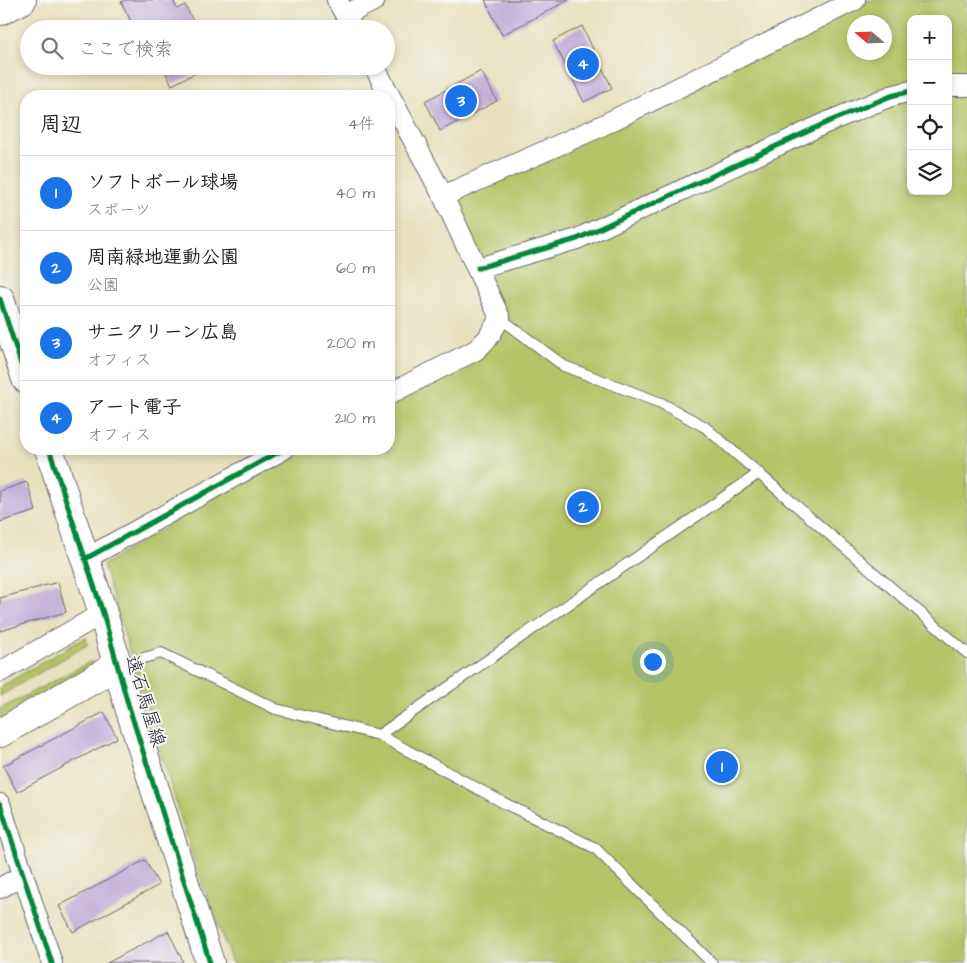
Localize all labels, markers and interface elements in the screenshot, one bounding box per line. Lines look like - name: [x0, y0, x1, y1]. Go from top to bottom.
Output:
- north arrow: [847, 15, 892, 60]
- map controls: [907, 15, 952, 195]
- button: +: [907, 15, 952, 60]
- search box: [20, 20, 395, 75]
- icon: search: [38, 34, 66, 62]
- text: ここで検索: [78, 36, 173, 63]
- pin: 4: [567, 45, 599, 83]
- button: −: [907, 60, 952, 105]
- pin: 3: [445, 82, 477, 120]
- button: locate: [907, 105, 952, 150]
- text: 周辺: [40, 110, 82, 139]
- text: 4件: [348, 113, 375, 135]
- button: layers: [907, 150, 952, 195]
- text: ソフトボール球場: [87, 169, 238, 196]
- text: 1: [55, 182, 57, 204]
- text: 40 m: [335, 182, 375, 204]
- text: スポーツ: [87, 199, 151, 221]
- text: 周南緑地運動公園: [87, 244, 239, 271]
- text: 2: [51, 257, 61, 279]
- text: 60 m: [336, 257, 375, 279]
- text: 公園: [87, 274, 119, 296]
- text: サニクリーン広島: [87, 319, 238, 346]
- text: 3: [52, 332, 60, 354]
- text: 200 m: [327, 332, 375, 354]
- text: オフィス: [87, 349, 151, 371]
- text: アート電子: [87, 394, 181, 421]
- text: 4: [51, 407, 61, 429]
- text: 210 m: [335, 407, 375, 429]
- text: オフィス: [87, 424, 151, 446]
- pin: 2: [567, 488, 599, 526]
- your location: [640, 649, 666, 675]
- street label: 遠石馬屋線: [118, 652, 172, 750]
- pin: 1: [706, 748, 738, 786]

